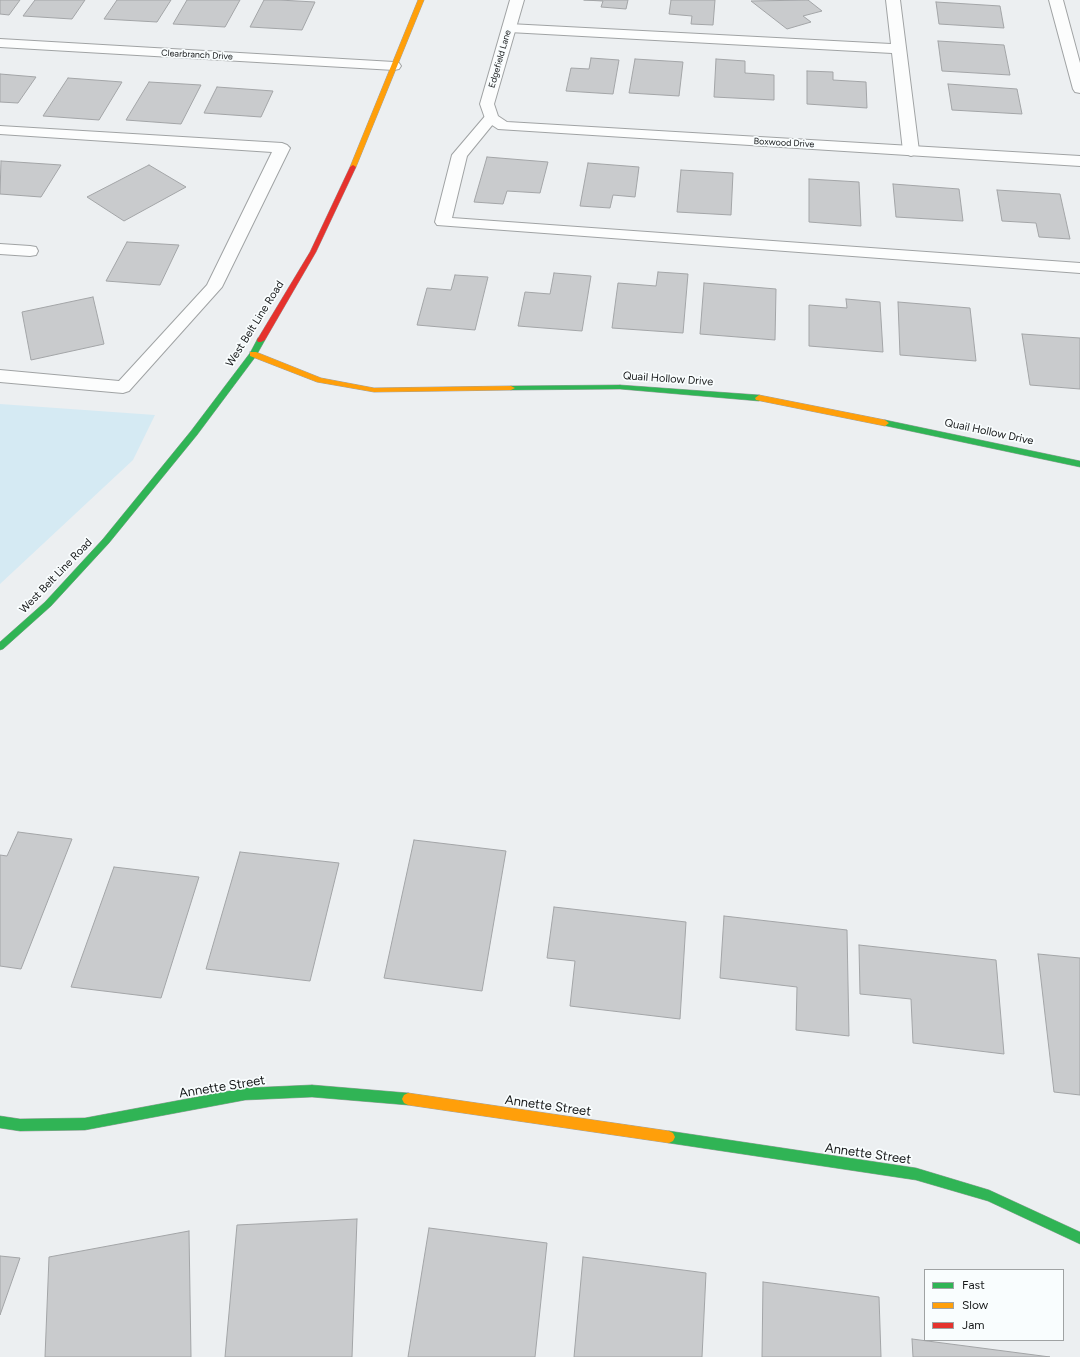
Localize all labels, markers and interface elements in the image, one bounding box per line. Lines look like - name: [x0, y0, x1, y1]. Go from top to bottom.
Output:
- street label: Edgefield Lane: [487, 29, 513, 89]
- street label: Clearbranch Drive: [161, 48, 233, 62]
- street label: Boxwood Drive: [753, 136, 815, 150]
- street label: West Belt Line Road: [223, 279, 287, 369]
- street label: Quail Hollow Drive: [622, 369, 714, 389]
- street label: Quail Hollow Drive: [943, 416, 1035, 448]
- street label: West Belt Line Road: [17, 536, 95, 616]
- street label: Annette Street: [178, 1072, 266, 1102]
- street label: Annette Street: [504, 1092, 592, 1120]
- street label: Annette Street: [824, 1140, 912, 1168]
- legend: [924, 1269, 1064, 1341]
- text: Fast: [962, 1278, 985, 1292]
- text: Slow: [962, 1298, 988, 1312]
- text: Jam: [962, 1318, 985, 1332]

